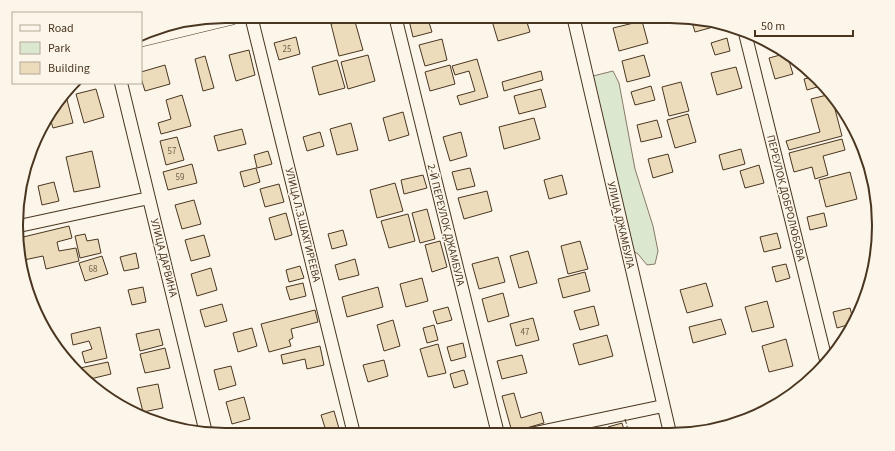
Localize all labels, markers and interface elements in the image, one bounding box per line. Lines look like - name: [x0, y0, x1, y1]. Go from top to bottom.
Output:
- legend: [12, 12, 142, 84]
- scale bar: [755, 12, 853, 38]
- text: 50 m: [761, 18, 785, 35]
- text: Road: [48, 20, 74, 37]
- text: Park: [48, 40, 70, 57]
- house number: 25: [283, 43, 292, 56]
- text: Building: [48, 60, 90, 77]
- street label: ПЕРЕУЛОК ДОБРОЛЮБОВА: [763, 133, 809, 263]
- house number: 57: [168, 145, 177, 158]
- street label: 2-Й ПЕРЕУЛОК ДЖАМБУЛА: [424, 162, 468, 288]
- street label: УЛИЦА Л.З.ШАХГИРЕЕВА: [282, 166, 324, 284]
- house number: 59: [176, 171, 185, 184]
- street label: УЛИЦА ДЖАМБУЛА: [604, 180, 638, 270]
- street label: УЛИЦА ДАРВИНА: [147, 217, 181, 299]
- house number: 68: [89, 263, 98, 276]
- house number: 47: [521, 326, 530, 339]

